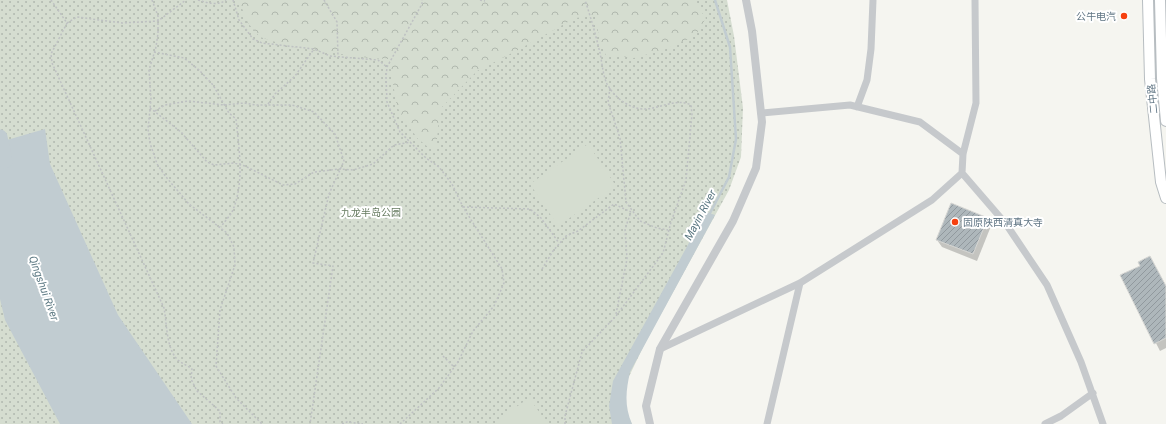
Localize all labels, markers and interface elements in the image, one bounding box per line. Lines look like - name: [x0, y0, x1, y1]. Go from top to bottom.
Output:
- place label: 公牛电汽: [1076, 11, 1116, 22]
- marker: 公牛电汽: [1119, 11, 1129, 21]
- street label: 二中路: [1145, 83, 1160, 114]
- water label: Mayin River: [682, 188, 719, 242]
- park label: 九龙半岛公园: [341, 207, 401, 218]
- marker: 固原陕西清真大寺: [950, 217, 960, 227]
- place label: 固原陕西清真大寺: [963, 217, 1043, 228]
- water label: Qingshui River: [26, 254, 61, 323]

